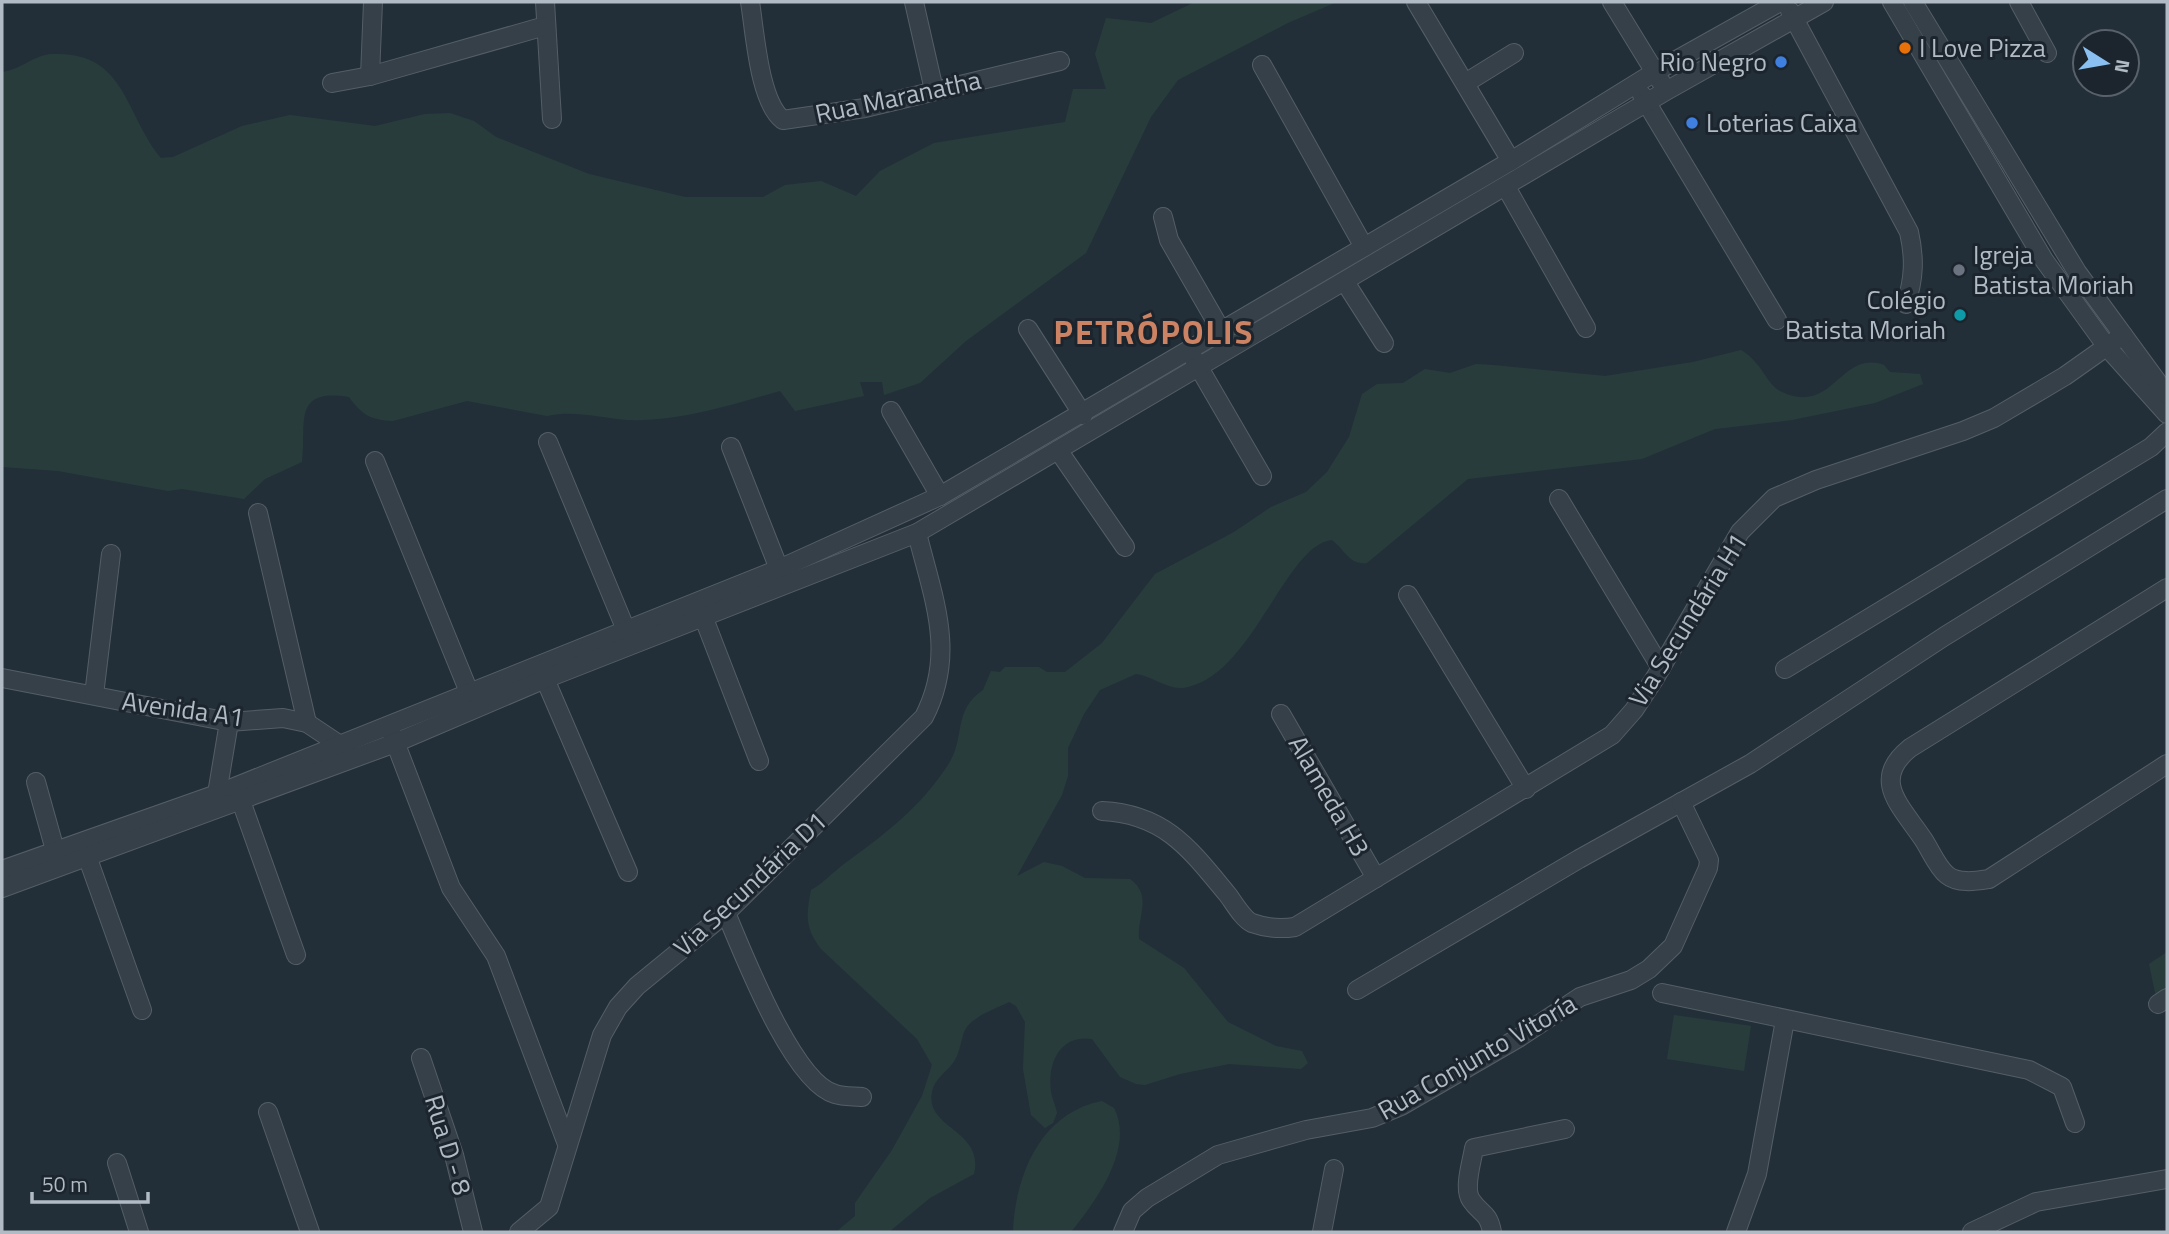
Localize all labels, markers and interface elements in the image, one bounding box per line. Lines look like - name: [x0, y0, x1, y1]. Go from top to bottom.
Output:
- place label: I Love Pizza: [1919, 28, 2046, 67]
- north arrow: [2071, 28, 2141, 98]
- marker: I Love Pizza: [1897, 40, 1913, 56]
- place label: Rio Negro: [1659, 42, 1767, 81]
- marker: Rio Negro: [1773, 54, 1789, 70]
- text: N: [2108, 57, 2139, 76]
- street label: Rua Maranatha: [811, 60, 984, 133]
- place label: Loterias Caixa: [1706, 103, 1857, 142]
- marker: Loterias Caixa: [1684, 115, 1700, 131]
- place label: Igreja Batista Moriah: [1973, 235, 2134, 304]
- marker: Igreja Batista Moriah: [1951, 262, 1967, 278]
- place label: Colégio Batista Moriah: [1785, 280, 1946, 349]
- district label: PETRÓPOLIS: [1054, 307, 1254, 357]
- marker: Colégio Batista Moriah: [1952, 307, 1968, 323]
- street label: Via Secundária H1: [1619, 525, 1757, 714]
- street label: Avenida A1: [120, 681, 247, 736]
- street label: Alameda H3: [1279, 728, 1380, 864]
- street label: Via Secundária D1: [664, 802, 835, 965]
- street label: Rua Conjunto Vitoría: [1370, 984, 1583, 1129]
- street label: Rua D - 8: [415, 1090, 482, 1200]
- scale bar: [32, 1160, 147, 1204]
- text: 50 m: [42, 1168, 88, 1200]

